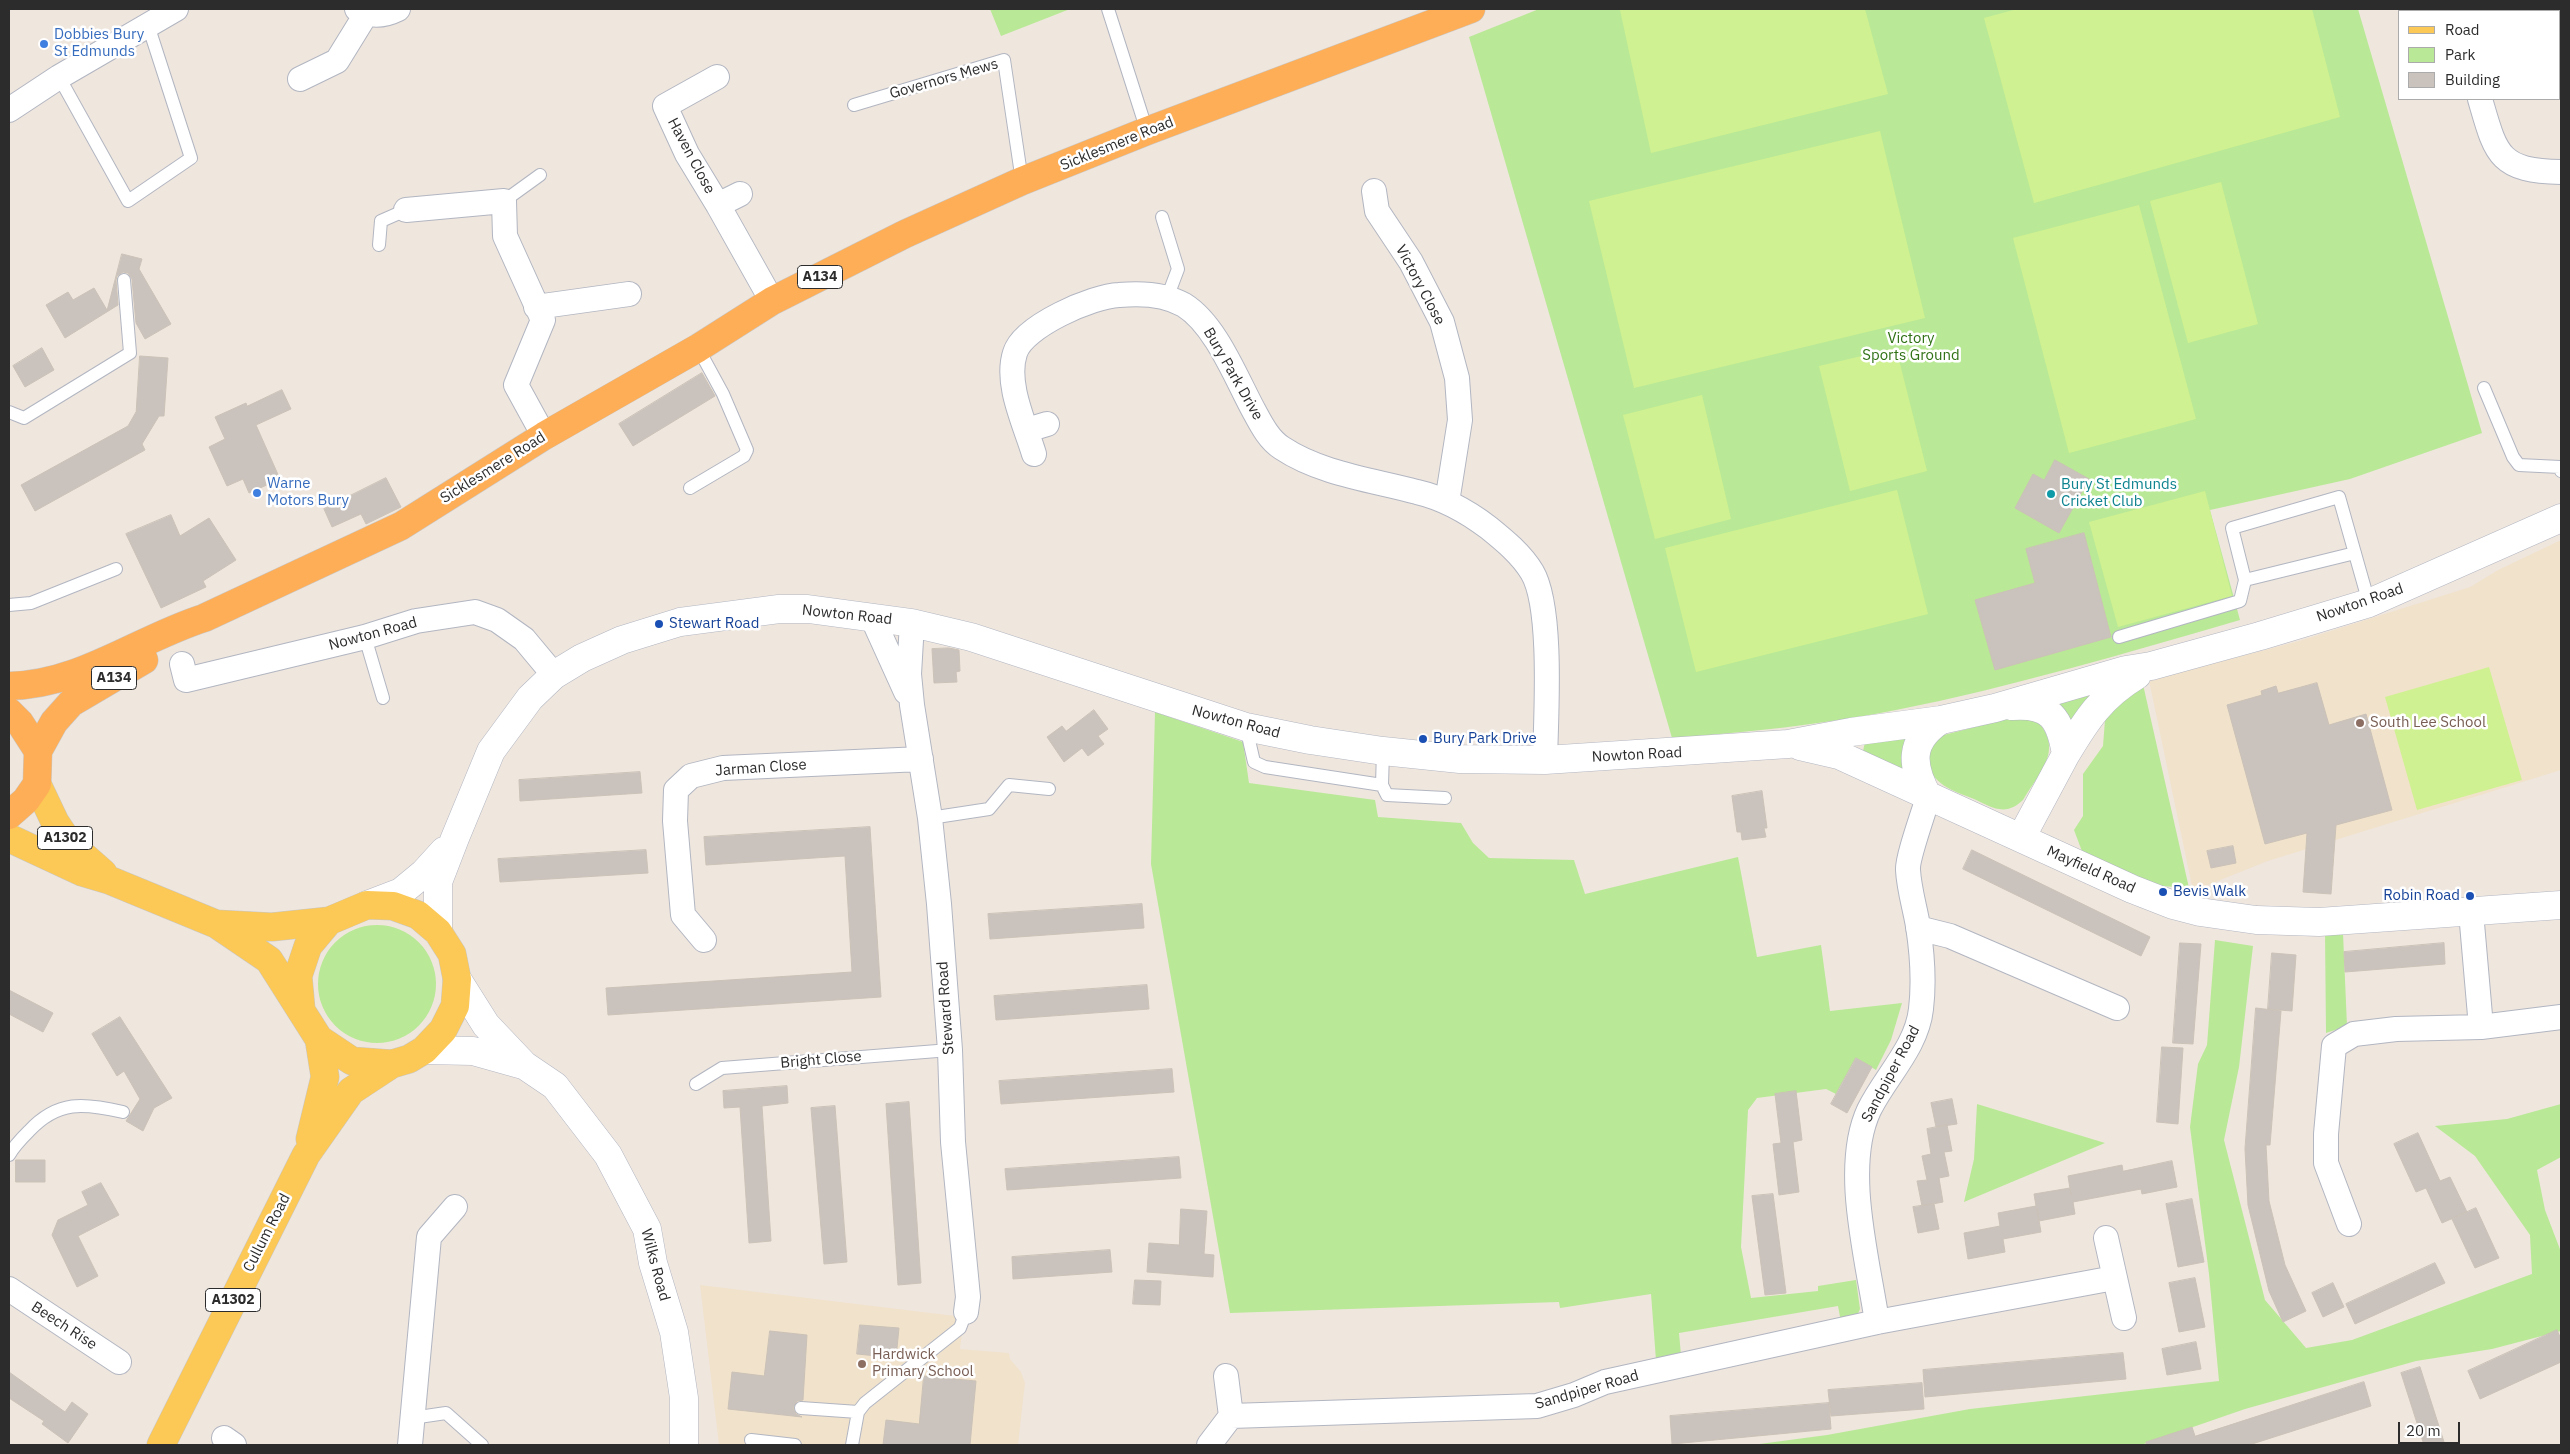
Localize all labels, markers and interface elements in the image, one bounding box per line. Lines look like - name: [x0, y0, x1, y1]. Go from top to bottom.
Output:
- legend: [2398, 10, 2560, 100]
- text: Road: [2445, 20, 2480, 39]
- place label: Dobbies Bury St Edmunds: [54, 26, 144, 61]
- marker: Dobbies Bury St Edmunds: [38, 38, 50, 50]
- text: Park: [2445, 45, 2475, 64]
- street label: Governors Mews: [888, 55, 1000, 103]
- text: Building: [2445, 70, 2500, 89]
- street label: Sicklesmere Road: [1058, 113, 1176, 175]
- street label: Haven Close: [663, 115, 719, 197]
- street label: Victory Close: [1391, 242, 1449, 328]
- road number: A134: [798, 266, 842, 288]
- street label: Bury Park Drive: [1199, 325, 1267, 423]
- park label: Victory Sports Ground: [1862, 330, 1960, 365]
- street label: Sicklesmere Road: [437, 428, 549, 508]
- place label: Warne Motors Bury: [267, 475, 349, 510]
- place label: Bury St Edmunds Cricket Club: [2061, 476, 2177, 511]
- marker: Warne Motors Bury: [251, 487, 263, 499]
- marker: Bury St Edmunds Cricket Club: [2045, 488, 2057, 500]
- street label: Nowton Road: [2314, 580, 2406, 626]
- street label: Nowton Road: [801, 601, 893, 629]
- street label: Nowton Road: [327, 614, 419, 654]
- place label: Stewart Road: [669, 615, 759, 633]
- marker: Stewart Road: [653, 618, 665, 630]
- road number: A134: [92, 666, 136, 690]
- street label: Nowton Road: [1190, 702, 1282, 742]
- place label: South Lee School: [2370, 714, 2486, 732]
- marker: South Lee School: [2354, 717, 2366, 729]
- place label: Bury Park Drive: [1433, 730, 1537, 748]
- marker: Bury Park Drive: [1417, 733, 1429, 745]
- street label: Nowton Road: [1591, 744, 1683, 766]
- street label: Jarman Close: [715, 756, 807, 780]
- road number: A1302: [38, 826, 92, 850]
- street label: Mayfield Road: [2044, 842, 2138, 898]
- place label: Bevis Walk: [2173, 883, 2246, 901]
- marker: Bevis Walk: [2157, 886, 2169, 898]
- place label: Robin Road: [2383, 887, 2460, 905]
- marker: Robin Road: [2464, 890, 2476, 902]
- street label: Steward Road: [934, 961, 958, 1055]
- street label: Sandpiper Road: [1858, 1023, 1924, 1125]
- street label: Bright Close: [780, 1047, 862, 1073]
- street label: Cullum Road: [240, 1191, 294, 1275]
- street label: Wilks Road: [637, 1227, 673, 1303]
- road number: A1302: [206, 1288, 260, 1312]
- street label: Beech Rise: [28, 1298, 100, 1354]
- place label: Hardwick Primary School: [872, 1346, 974, 1381]
- marker: Hardwick Primary School: [856, 1358, 868, 1370]
- street label: Sandpiper Road: [1533, 1367, 1641, 1413]
- scale bar: [2400, 1412, 2462, 1444]
- text: 20 m: [2406, 1421, 2441, 1440]

